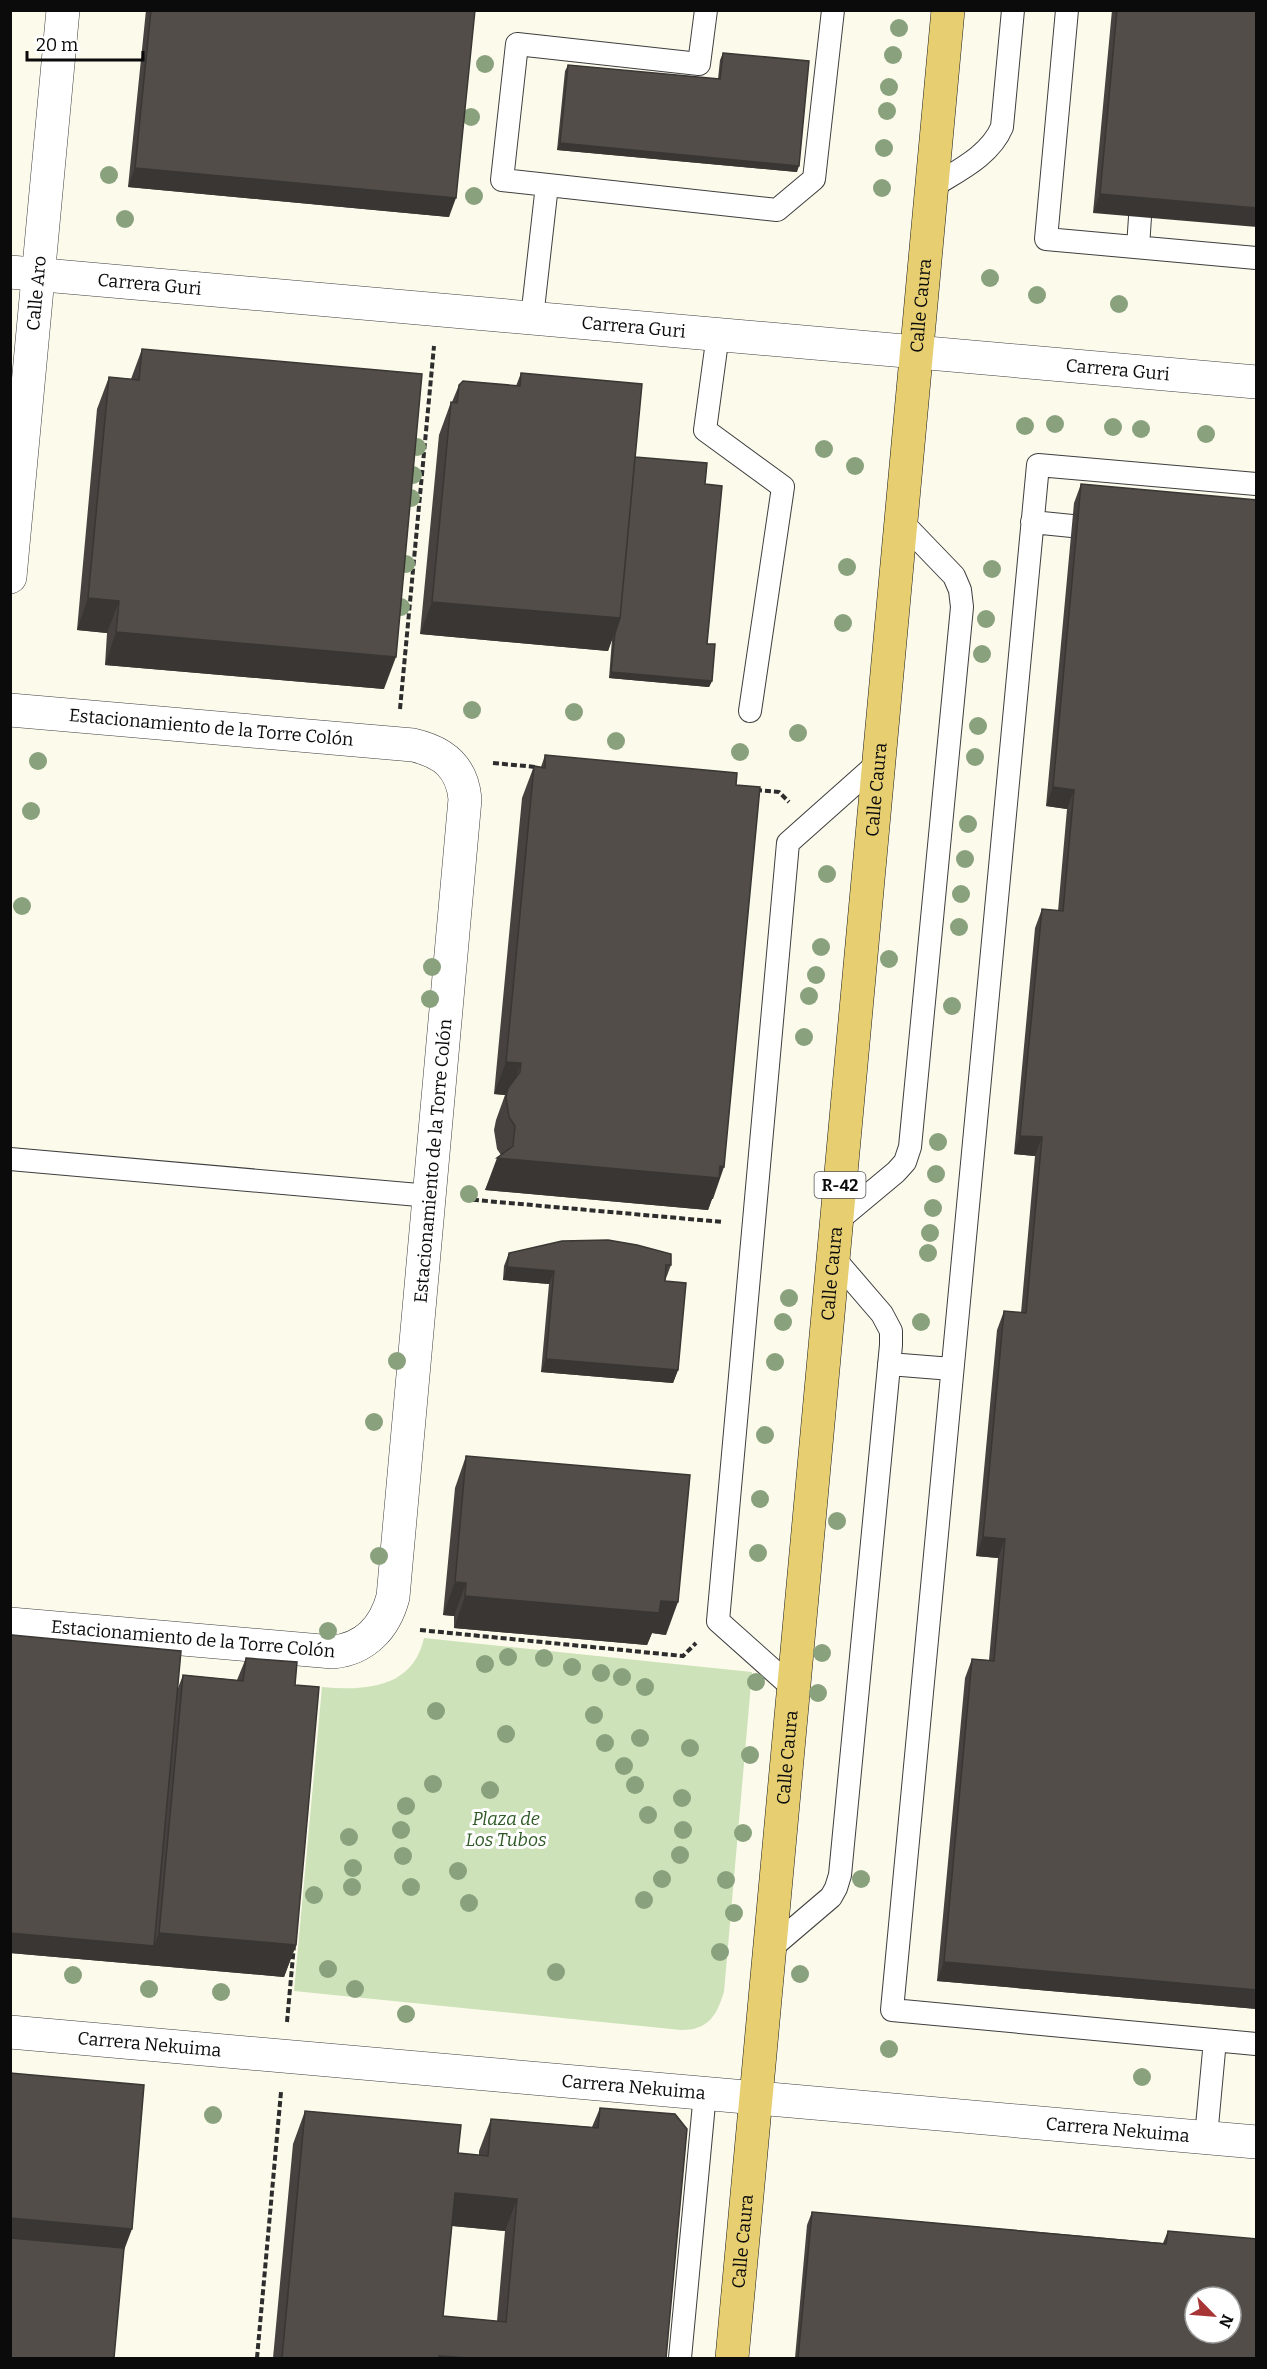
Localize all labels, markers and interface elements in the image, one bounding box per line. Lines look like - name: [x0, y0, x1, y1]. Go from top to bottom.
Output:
- scale bar: [27, 24, 142, 62]
- text: 20 m: [36, 34, 78, 56]
- street label: Calle Aro: [22, 255, 51, 332]
- street label: Calle Caura: [906, 257, 936, 354]
- street label: Carrera Guri: [96, 269, 202, 300]
- street label: Carrera Guri: [581, 312, 687, 343]
- street label: Carrera Guri: [1065, 354, 1171, 385]
- street label: Estacionamiento de la Torre Colón: [68, 704, 355, 751]
- street label: Calle Caura: [861, 741, 892, 838]
- street label: Estacionamiento de la Torre Colón: [410, 1017, 456, 1304]
- road number: R-42: [814, 1172, 866, 1198]
- street label: Calle Caura: [816, 1225, 847, 1322]
- street label: Estacionamiento de la Torre Colón: [50, 1616, 337, 1662]
- street label: Calle Caura: [772, 1709, 803, 1806]
- park label: Plaza de Los Tubos: [465, 1808, 547, 1851]
- street label: Carrera Nekuima: [77, 2027, 223, 2062]
- street label: Carrera Nekuima: [561, 2070, 707, 2104]
- street label: Carrera Nekuima: [1045, 2112, 1191, 2147]
- street label: Calle Caura: [727, 2193, 758, 2290]
- north arrow: [1183, 2285, 1243, 2345]
- text: N: [1215, 2312, 1237, 2331]

